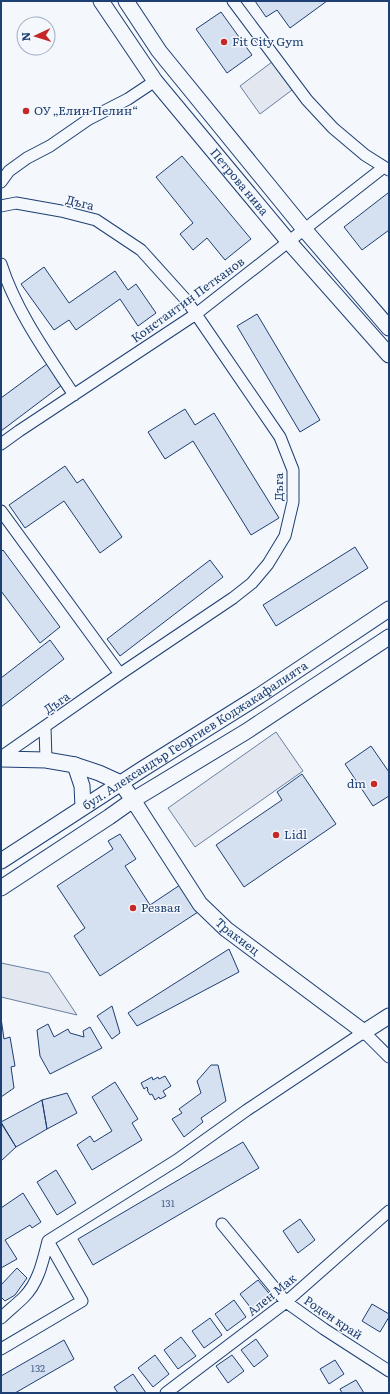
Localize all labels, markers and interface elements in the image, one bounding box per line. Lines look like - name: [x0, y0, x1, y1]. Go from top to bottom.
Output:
- north arrow: [16, 16, 56, 56]
- text: N: [17, 32, 33, 42]
- place label: Fit City Gym: [232, 32, 304, 50]
- marker: Fit City Gym: [219, 37, 229, 47]
- place label: ОУ „Елин Пелин“: [34, 101, 138, 119]
- marker: ОУ „Елин Пелин“: [21, 106, 31, 116]
- street label: Петрова нива: [206, 144, 274, 219]
- street label: Дъга: [64, 190, 97, 214]
- street label: Константин Петканов: [127, 252, 248, 346]
- street label: Дъга: [269, 472, 287, 501]
- street label: бул. Александър Георгиев Коджакафалията: [78, 656, 311, 814]
- street label: Дъга: [40, 686, 74, 718]
- place label: dm: [347, 774, 366, 792]
- marker: dm: [369, 779, 379, 789]
- place label: Lidl: [284, 825, 307, 843]
- marker: Lidl: [271, 830, 281, 840]
- place label: Резвая: [141, 898, 181, 916]
- marker: Резвая: [128, 903, 138, 913]
- street label: Тракиец: [211, 913, 264, 959]
- house number: 131: [161, 1195, 175, 1210]
- street label: Ален Мак: [243, 1269, 300, 1320]
- street label: Роден край: [301, 1291, 366, 1343]
- house number: 132: [31, 1360, 45, 1375]

